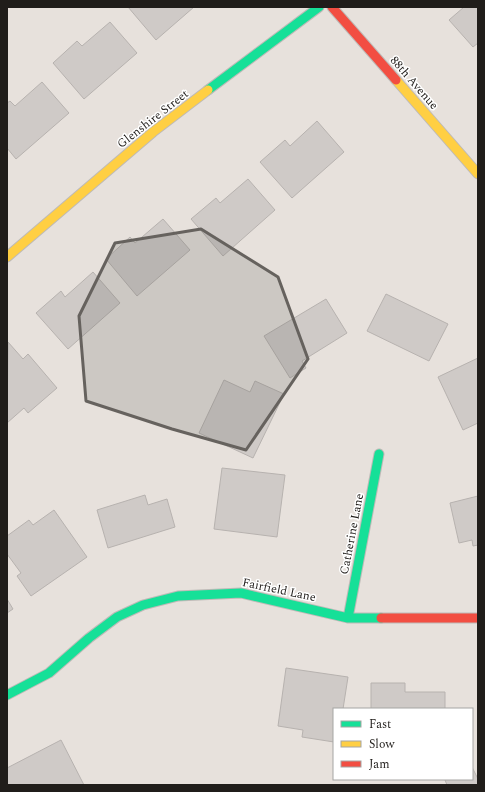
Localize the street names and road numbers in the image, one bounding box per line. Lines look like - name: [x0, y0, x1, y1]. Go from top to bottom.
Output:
- street label: 88th Avenue: [385, 52, 443, 114]
- street label: Glenshire Street: [113, 85, 193, 153]
- street label: Catherine Lane: [335, 492, 369, 576]
- street label: Fairfield Lane: [240, 573, 318, 607]

